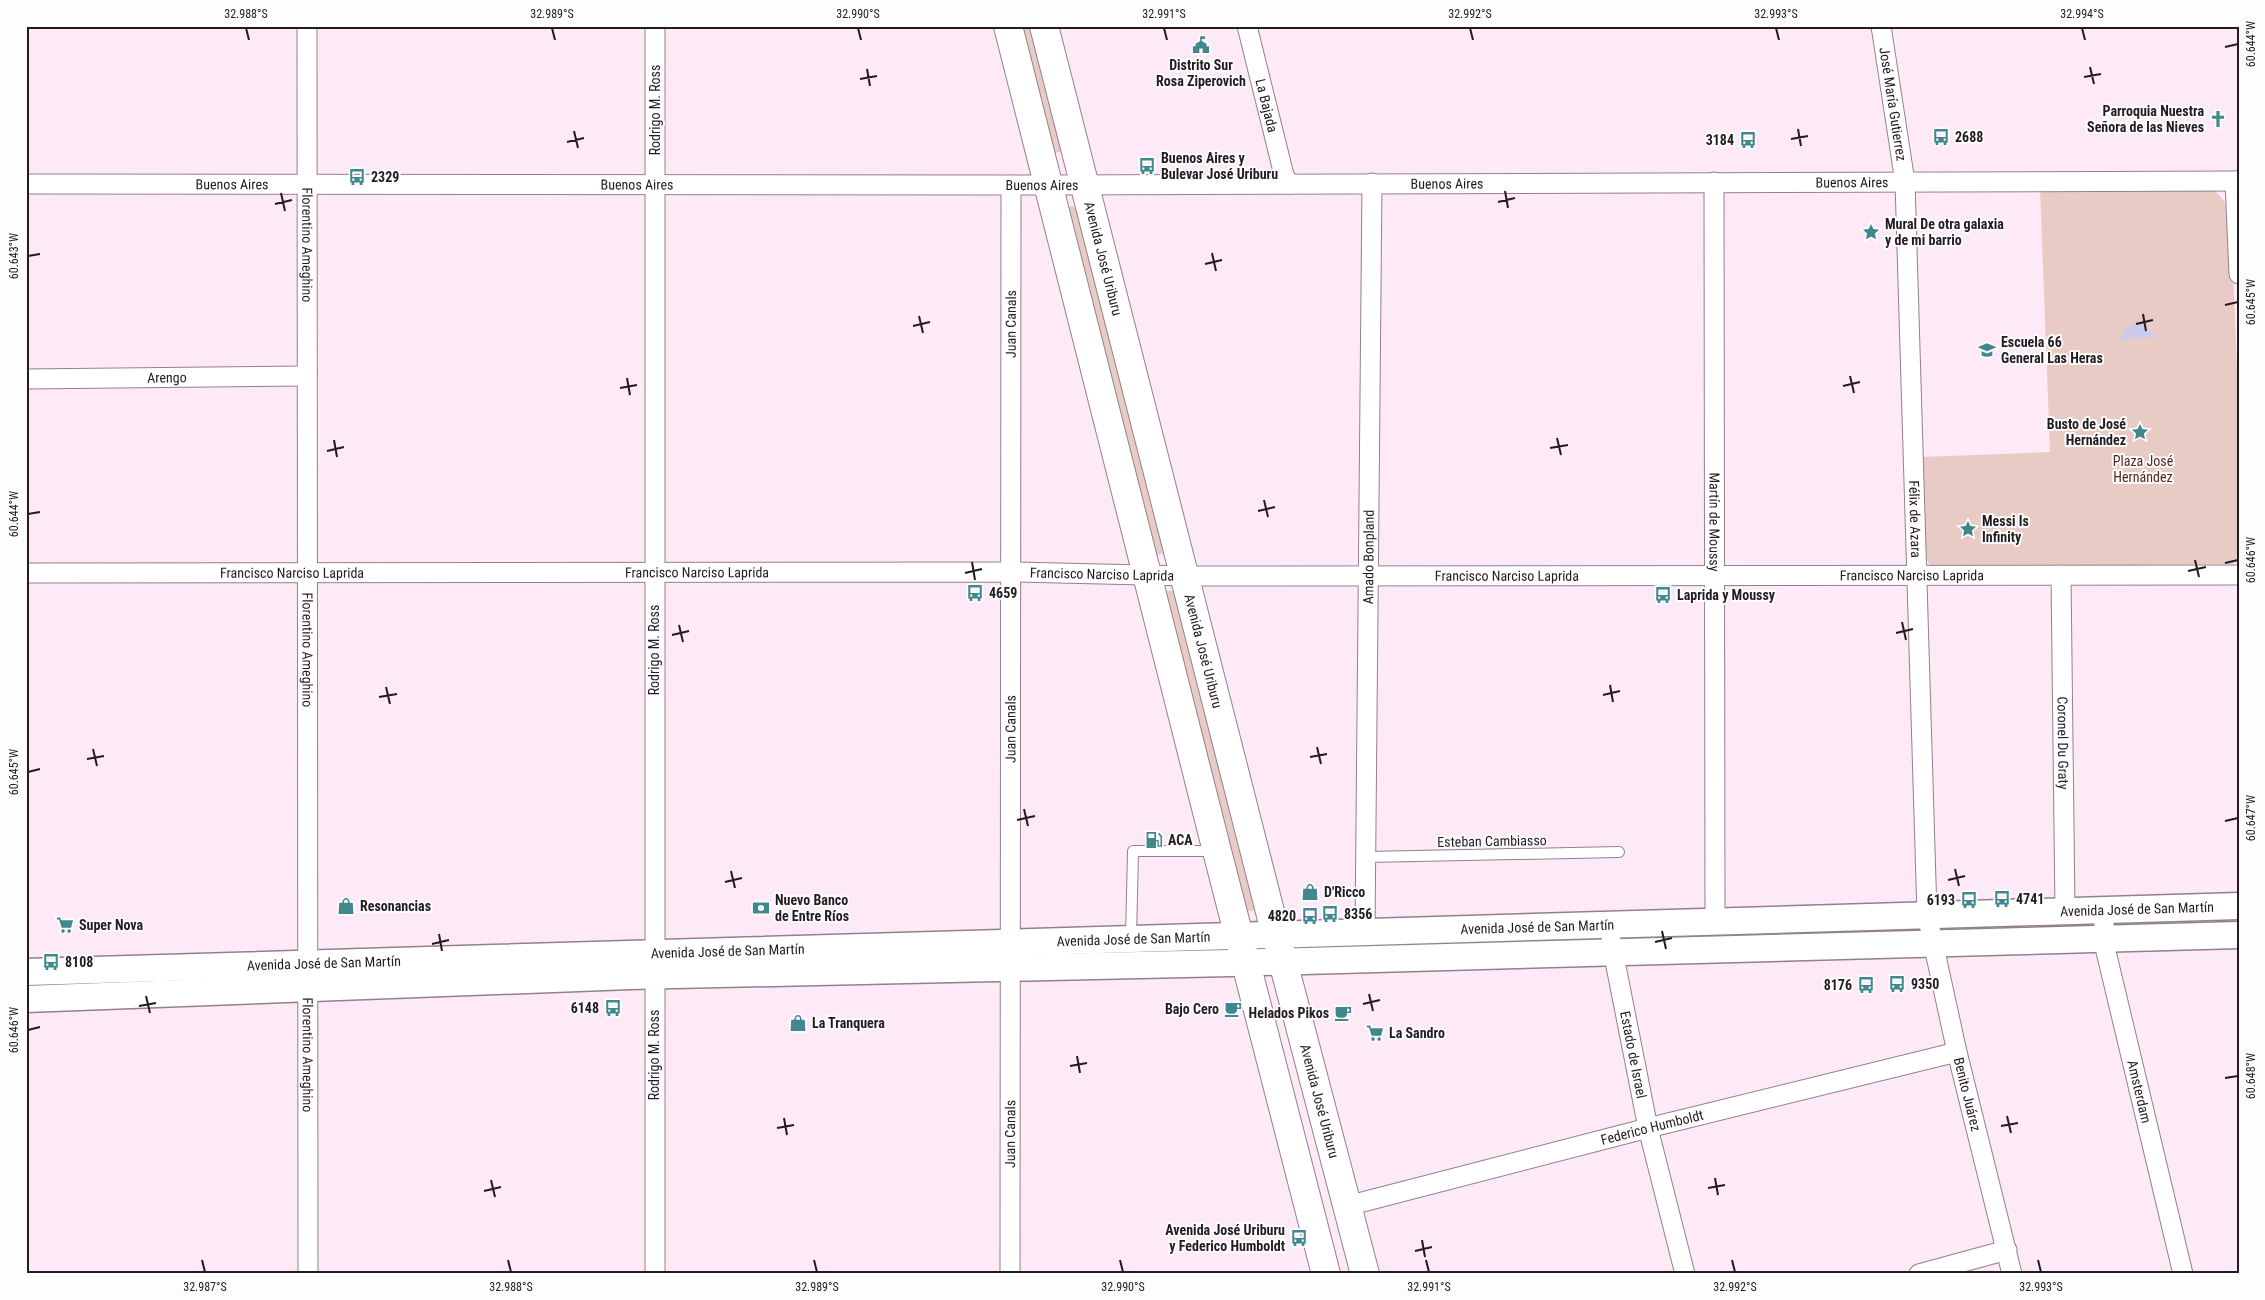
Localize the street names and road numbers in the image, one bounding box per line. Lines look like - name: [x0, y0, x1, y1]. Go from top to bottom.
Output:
- street label: José María Gutierrez: [1876, 46, 1910, 162]
- street label: Rodrigo M. Ross: [647, 65, 663, 155]
- street label: La Bajada: [1252, 77, 1281, 134]
- street label: Buenos Aires: [1816, 174, 1888, 190]
- street label: Buenos Aires: [196, 176, 268, 192]
- street label: Buenos Aires: [1411, 176, 1483, 192]
- street label: Buenos Aires: [601, 177, 673, 193]
- street label: Buenos Aires: [1006, 177, 1078, 193]
- street label: Florentino Ameghino: [299, 188, 315, 302]
- street label: Avenida José Uriburu: [1081, 200, 1126, 317]
- street label: Juan Canals: [1003, 290, 1019, 358]
- street label: Arengo: [147, 369, 187, 386]
- street label: Martín de Moussy: [1706, 472, 1723, 572]
- street label: Félix de Azara: [1906, 480, 1924, 558]
- street label: Amado Bonpland: [1360, 510, 1377, 604]
- street label: Francisco Narciso Laprida: [625, 564, 769, 580]
- street label: Francisco Narciso Laprida: [1030, 564, 1174, 584]
- street label: Francisco Narciso Laprida: [220, 565, 364, 581]
- street label: Francisco Narciso Laprida: [1840, 567, 1984, 583]
- street label: Francisco Narciso Laprida: [1435, 568, 1579, 584]
- street label: Avenida José Uriburu: [1181, 592, 1226, 710]
- street label: Florentino Ameghino: [299, 593, 316, 707]
- street label: Rodrigo M. Ross: [646, 605, 662, 695]
- street label: Juan Canals: [1002, 695, 1019, 763]
- street label: Coronel Du Graty: [2054, 696, 2072, 790]
- street label: Esteban Cambiasso: [1437, 832, 1547, 850]
- street label: Avenida José de San Martín: [2060, 899, 2214, 919]
- street label: Avenida José de San Martín: [1460, 917, 1615, 937]
- street label: Avenida José de San Martín: [1056, 929, 1211, 949]
- street label: Avenida José de San Martín: [651, 941, 805, 961]
- street label: Avenida José de San Martín: [247, 953, 401, 973]
- street label: Florentino Ameghino: [300, 998, 316, 1112]
- street label: Rodrigo M. Ross: [646, 1010, 662, 1100]
- street label: Estado de Israel: [1617, 1010, 1650, 1100]
- street label: Avenida José Uriburu: [1297, 1043, 1342, 1160]
- street label: Benito Juárez: [1951, 1056, 1984, 1133]
- street label: Amsterdam: [2124, 1059, 2155, 1125]
- street label: Juan Canals: [1002, 1100, 1018, 1168]
- street label: Federico Humboldt: [1599, 1107, 1705, 1148]

